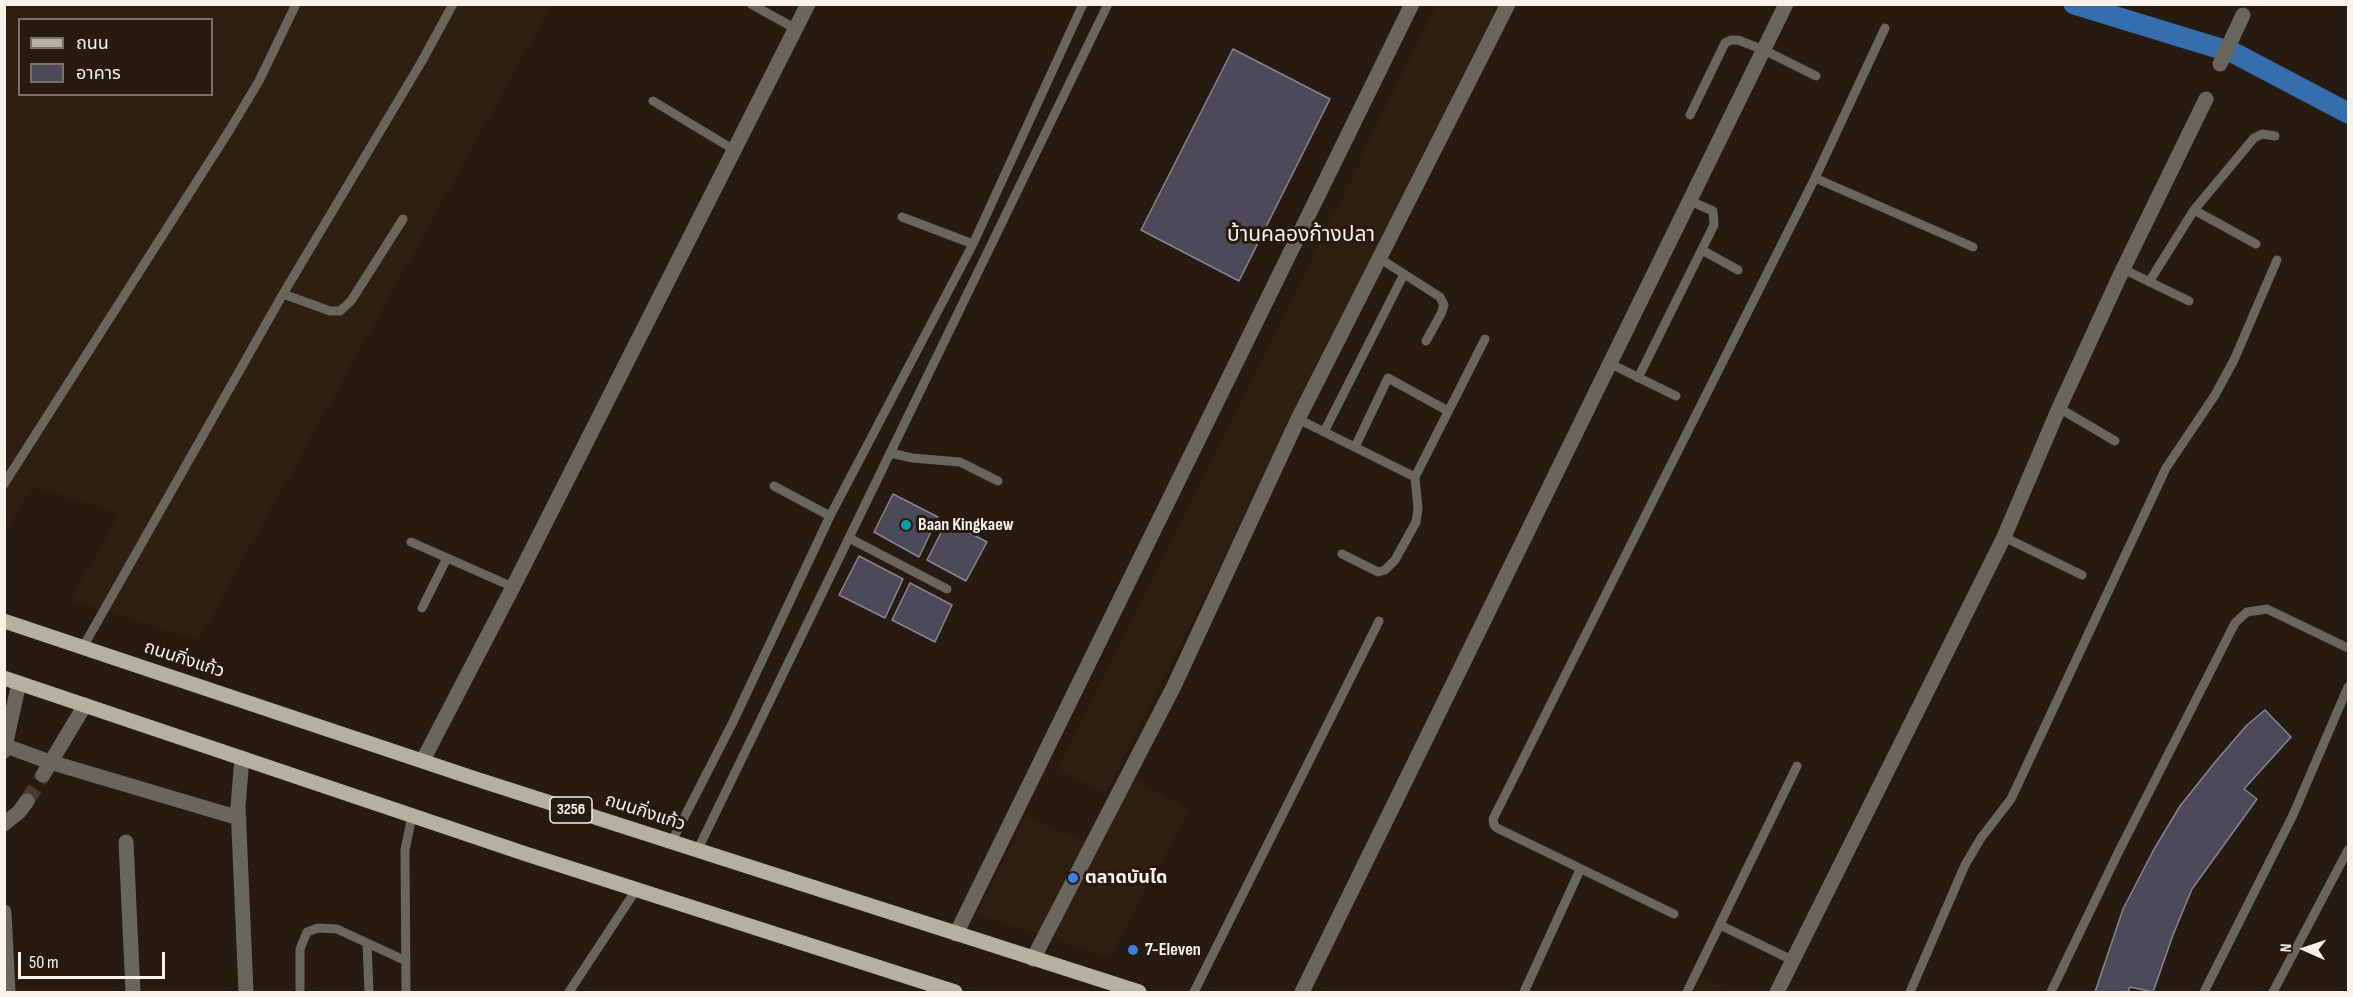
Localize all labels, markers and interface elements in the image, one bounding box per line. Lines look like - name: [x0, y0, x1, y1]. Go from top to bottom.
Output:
- legend: [18, 18, 213, 96]
- text: ถนน: [76, 33, 109, 54]
- text: อาคาร: [76, 63, 121, 84]
- district label: บ้านคลองก้างปลา: [1227, 223, 1375, 249]
- place label: Baan Kingkaew: [918, 514, 1014, 536]
- marker: Baan Kingkaew: [899, 518, 913, 532]
- street label: ถนนกิ่งแก้ว: [141, 637, 227, 683]
- street label: ถนนกิ่งแก้ว: [602, 790, 688, 836]
- road number: 3256: [550, 797, 592, 823]
- place label: ตลาดบันได: [1085, 867, 1167, 889]
- marker: ตลาดบันได: [1066, 871, 1080, 885]
- north arrow: [2275, 919, 2335, 979]
- place label: 7-Eleven: [1145, 939, 1201, 961]
- scale bar: [21, 940, 168, 978]
- marker: 7-Eleven: [1126, 943, 1140, 957]
- text: N: [2277, 943, 2296, 953]
- text: 50 m: [29, 952, 59, 973]

